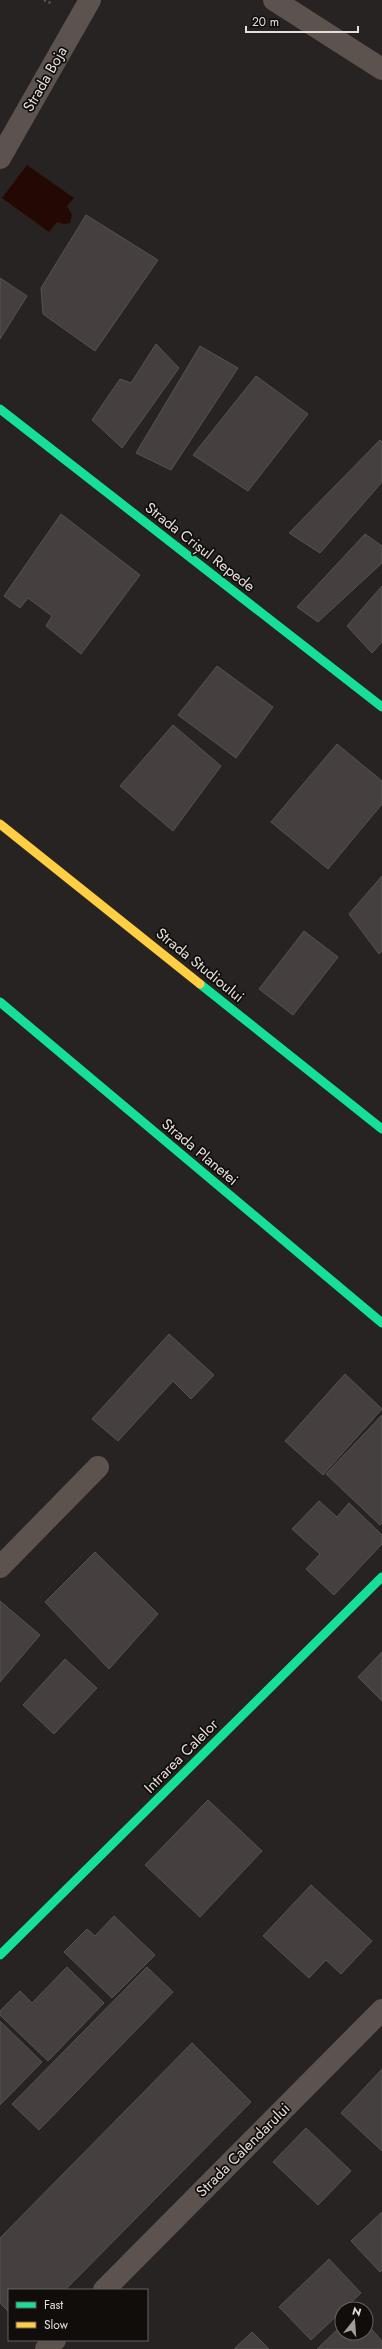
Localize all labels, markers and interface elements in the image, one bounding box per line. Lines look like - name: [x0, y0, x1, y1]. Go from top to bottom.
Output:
- scale bar: [246, 8, 358, 34]
- text: 20 m: [252, 13, 279, 31]
- street label: Strada Boja: [17, 42, 73, 116]
- street label: Strada Crișul Repede: [140, 497, 260, 597]
- street label: Strada Studioului: [151, 923, 249, 1007]
- street label: Strada Planetei: [157, 1113, 243, 1191]
- street label: Intrarea Calelor: [139, 1713, 224, 1798]
- street label: Strada Calendarului: [191, 2098, 295, 2202]
- legend: [8, 2289, 148, 2341]
- text: Fast: [44, 2296, 63, 2314]
- north arrow: [334, 2301, 374, 2341]
- text: N: [350, 2303, 363, 2320]
- text: Slow: [44, 2316, 69, 2334]

